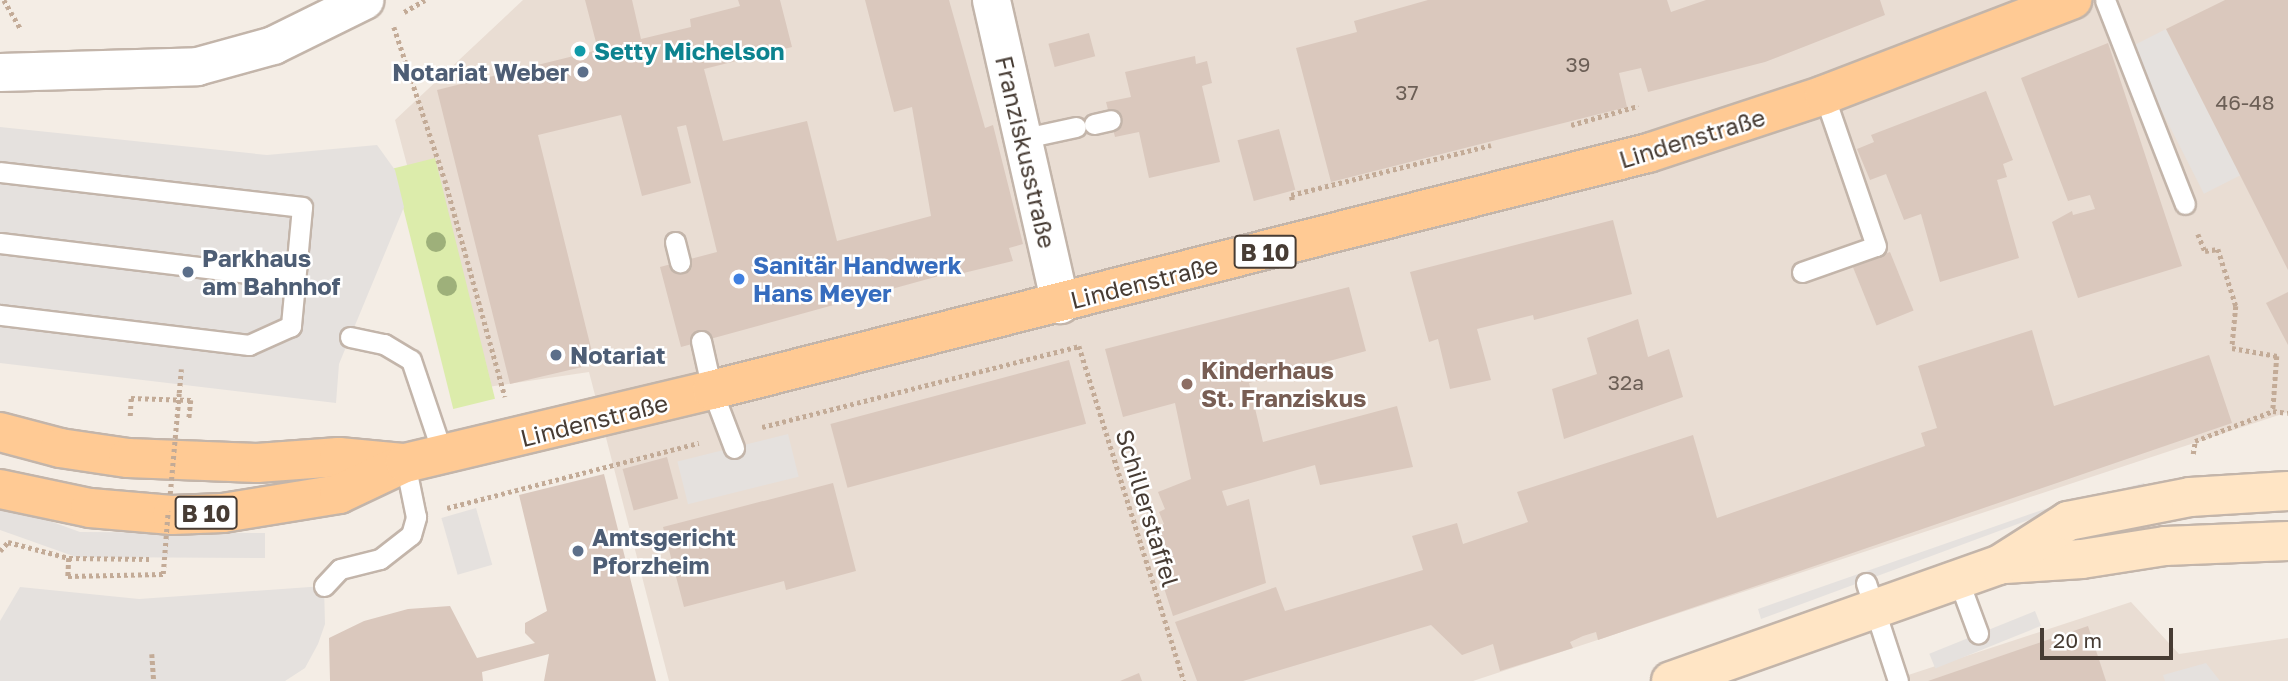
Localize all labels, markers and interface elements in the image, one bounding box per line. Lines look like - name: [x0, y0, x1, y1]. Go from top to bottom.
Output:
- place label: Setty Michelson: [594, 37, 785, 65]
- marker: Setty Michelson: [572, 43, 588, 59]
- house number: 39: [1566, 51, 1590, 77]
- street label: Franziskusstraße: [990, 53, 1062, 251]
- place label: Notariat Weber: [392, 58, 569, 86]
- marker: Notariat Weber: [575, 64, 591, 80]
- house number: 37: [1395, 79, 1419, 105]
- house number: 46-48: [2215, 89, 2275, 115]
- street label: Lindenstraße: [1616, 102, 1768, 174]
- road number: B 10: [1234, 232, 1296, 272]
- place label: Parkhaus am Bahnhof: [202, 244, 340, 300]
- street label: Lindenstraße: [1067, 250, 1221, 314]
- place label: Sanitär Handwerk Hans Meyer: [753, 251, 962, 307]
- marker: Parkhaus am Bahnhof: [180, 264, 196, 280]
- marker: Sanitär Handwerk Hans Meyer: [731, 271, 747, 287]
- place label: Notariat: [570, 341, 665, 369]
- marker: Notariat: [548, 347, 564, 363]
- place label: Kinderhaus St. Franziskus: [1201, 356, 1366, 412]
- house number: 32a: [1608, 369, 1644, 395]
- marker: Kinderhaus St. Franziskus: [1179, 376, 1195, 392]
- street label: Lindenstraße: [517, 388, 671, 452]
- street label: Schillerstaffel: [1110, 426, 1186, 590]
- road number: B 10: [174, 494, 238, 533]
- place label: Amtsgericht Pforzheim: [592, 523, 736, 579]
- marker: Amtsgericht Pforzheim: [570, 543, 586, 559]
- scale bar: [2043, 614, 2176, 658]
- text: 20 m: [2053, 627, 2102, 653]

